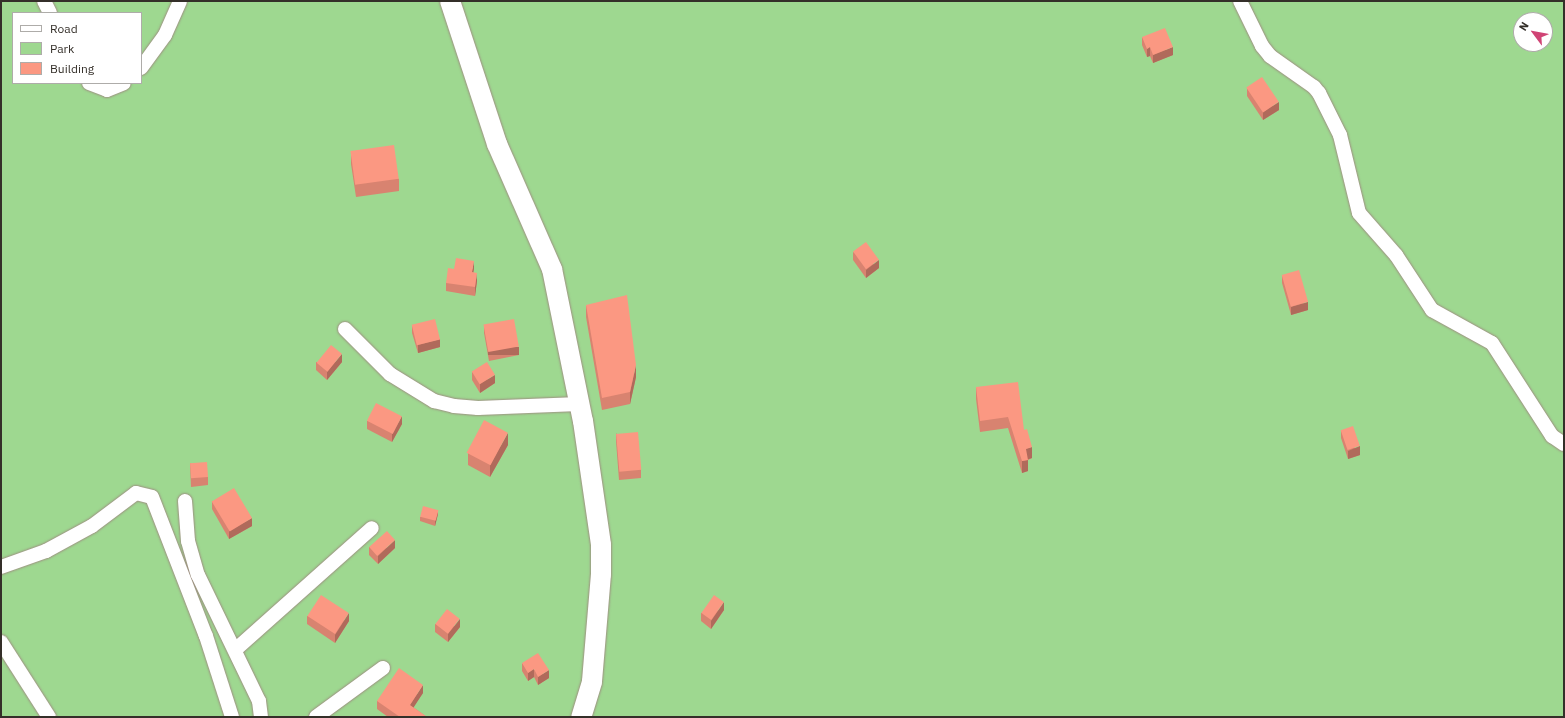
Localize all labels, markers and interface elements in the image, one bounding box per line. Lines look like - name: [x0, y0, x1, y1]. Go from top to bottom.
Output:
- legend: [12, 12, 142, 84]
- north arrow: [1513, 12, 1553, 52]
- text: N: [1516, 19, 1532, 33]
- text: Road: [50, 21, 78, 36]
- text: Park: [50, 41, 74, 56]
- text: Building: [50, 61, 94, 76]

